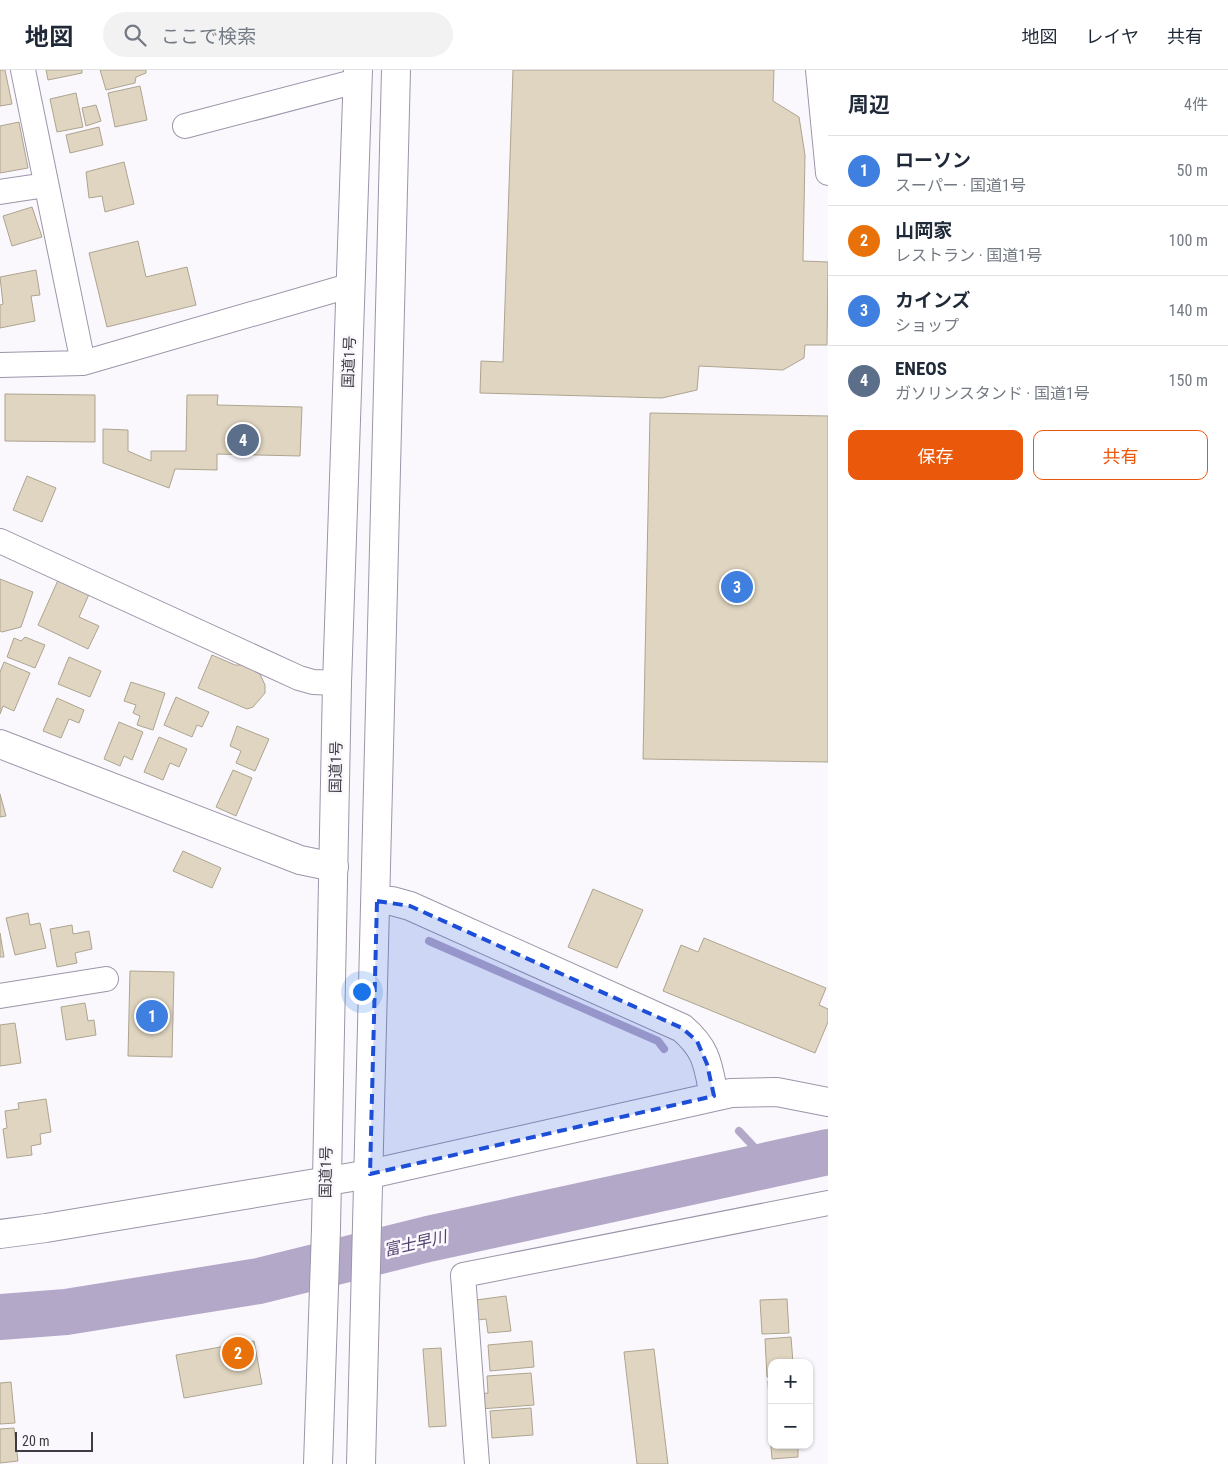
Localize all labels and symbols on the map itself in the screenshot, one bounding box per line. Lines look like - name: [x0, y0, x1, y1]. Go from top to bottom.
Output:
- street label: 国道1号: [339, 335, 359, 389]
- pin: 4: [227, 421, 259, 459]
- pin: 3: [721, 568, 753, 606]
- street label: 国道1号: [327, 741, 345, 793]
- your location: [349, 979, 375, 1005]
- pin: 1: [136, 997, 168, 1035]
- street label: 国道1号: [317, 1146, 335, 1198]
- water label: 富士早川: [382, 1227, 450, 1260]
- pin: 2: [222, 1334, 254, 1372]
- scale bar: [15, 1429, 92, 1452]

